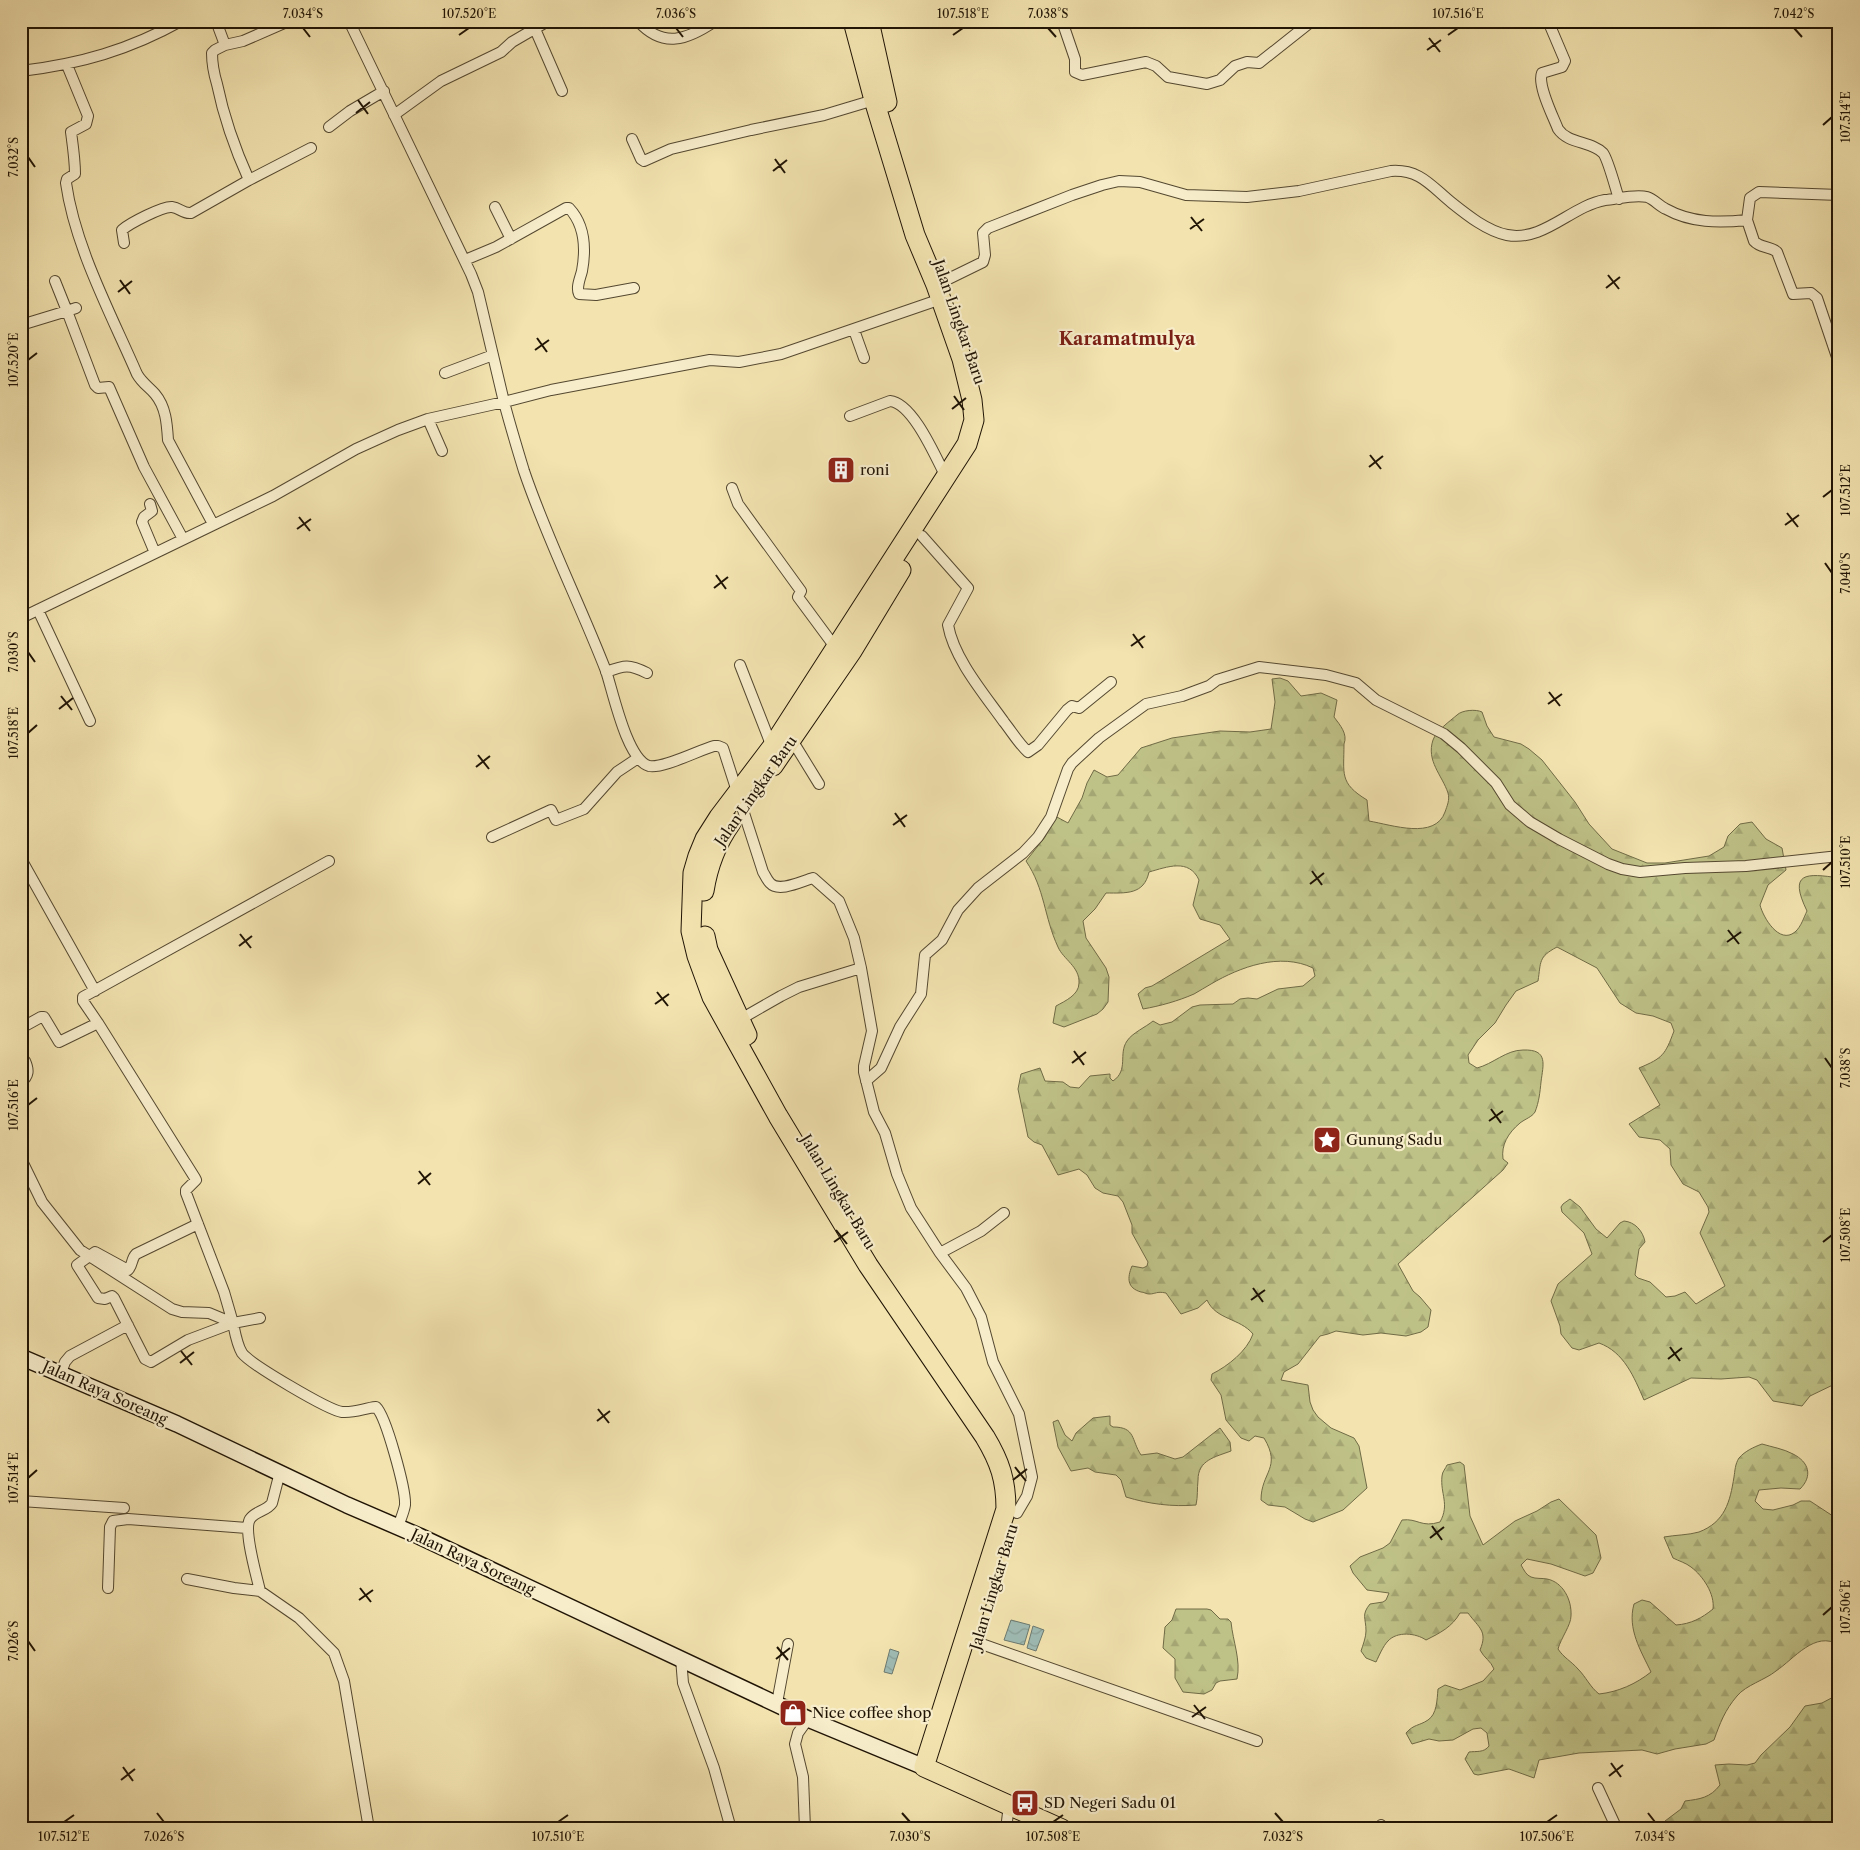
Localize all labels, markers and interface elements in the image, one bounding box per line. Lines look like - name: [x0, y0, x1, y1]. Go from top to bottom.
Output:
- text: 7.034°S: [283, 6, 323, 21]
- text: 107.520°E: [442, 6, 496, 21]
- text: 7.036°S: [656, 6, 696, 21]
- text: 107.518°E: [937, 6, 989, 21]
- text: 7.038°S: [1028, 6, 1068, 21]
- text: 107.516°E: [1432, 6, 1484, 21]
- text: 7.042°S: [1774, 6, 1814, 21]
- text: 107.514°E: [1838, 91, 1853, 143]
- text: 7.032°S: [6, 137, 21, 177]
- street label: Jalan Lingkar Baru: [929, 255, 990, 387]
- district label: Karamatmulya: [1059, 328, 1196, 350]
- text: 107.520°E: [6, 333, 21, 387]
- building icon: roni: [826, 455, 856, 485]
- place label: roni: [860, 460, 890, 479]
- text: 107.512°E: [1838, 464, 1853, 516]
- text: 7.040°S: [1838, 552, 1853, 594]
- text: 7.030°S: [6, 631, 21, 673]
- text: 107.518°E: [6, 707, 21, 759]
- street label: Jalan Lingkar Baru: [709, 732, 801, 851]
- text: 107.510°E: [1838, 836, 1853, 888]
- text: 7.038°S: [1838, 1048, 1853, 1088]
- text: 107.516°E: [6, 1079, 21, 1131]
- place icon: Gunung Sadu: [1312, 1125, 1342, 1155]
- street label: Jalan Lingkar Baru: [796, 1129, 880, 1253]
- place label: Gunung Sadu: [1346, 1130, 1442, 1149]
- text: 107.508°E: [1838, 1208, 1853, 1262]
- street label: Jalan Raya Soreang: [38, 1356, 171, 1429]
- text: 107.514°E: [6, 1452, 21, 1504]
- street label: Jalan Lingkar Baru: [965, 1522, 1022, 1654]
- street label: Jalan Raya Soreang: [406, 1524, 538, 1599]
- text: 107.506°E: [1838, 1580, 1853, 1634]
- text: 7.026°S: [6, 1621, 21, 1661]
- shop icon: Nice coffee shop: [778, 1698, 808, 1728]
- place label: Nice coffee shop: [812, 1703, 931, 1722]
- bus stop icon: SD Negeri Sadu 01: [1010, 1788, 1040, 1818]
- place label: SD Negeri Sadu 01: [1044, 1793, 1176, 1812]
- text: 107.512°E: [38, 1829, 90, 1844]
- text: 7.026°S: [144, 1829, 184, 1844]
- text: 107.510°E: [532, 1829, 584, 1844]
- text: 7.030°S: [889, 1829, 931, 1844]
- text: 107.508°E: [1026, 1829, 1080, 1844]
- text: 7.032°S: [1263, 1829, 1303, 1844]
- text: 107.506°E: [1520, 1829, 1574, 1844]
- text: 7.034°S: [1635, 1829, 1675, 1844]

